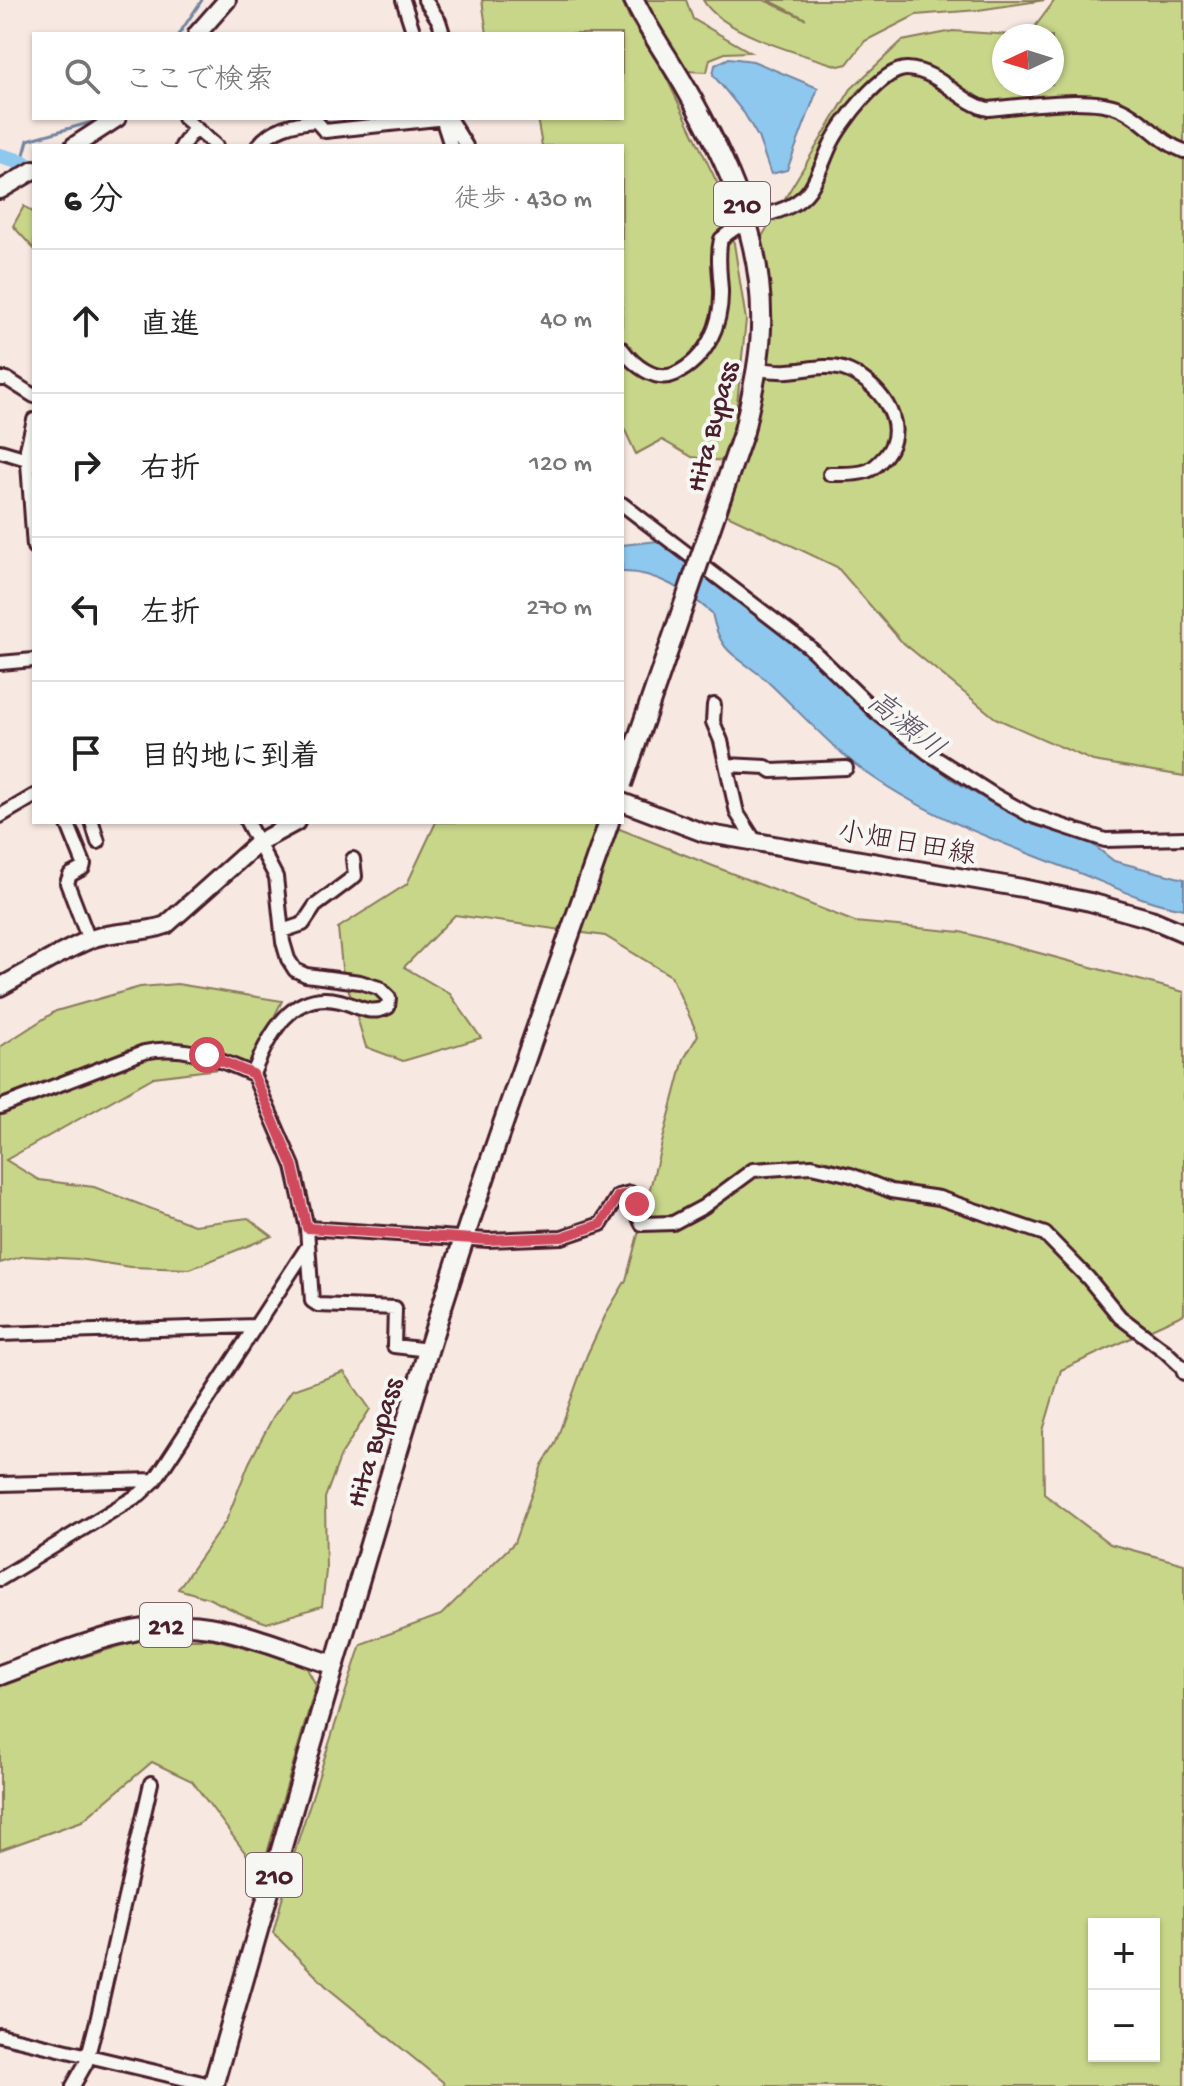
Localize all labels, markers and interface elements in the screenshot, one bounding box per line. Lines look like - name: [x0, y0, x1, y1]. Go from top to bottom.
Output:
- north arrow: [992, 24, 1064, 96]
- search box: [32, 32, 624, 120]
- icon: search: [60, 54, 104, 98]
- text: ここで検索: [124, 65, 274, 100]
- road number: 210: [714, 182, 770, 226]
- text: 6 分: [64, 183, 123, 223]
- text: 徒歩 · 430 m: [454, 186, 592, 217]
- icon: ahead: [64, 299, 108, 343]
- text: 40 m: [540, 306, 592, 337]
- text: 直進: [140, 310, 200, 345]
- street label: Hita Bypass: [681, 358, 748, 496]
- icon: right: [64, 443, 108, 487]
- text: 120 m: [529, 450, 592, 481]
- text: 右折: [140, 454, 200, 489]
- icon: left: [64, 587, 108, 631]
- text: 270 m: [526, 594, 592, 625]
- text: 左折: [140, 598, 200, 633]
- water label: 高瀬川: [858, 684, 951, 769]
- icon: arrive: [64, 731, 108, 775]
- text: 目的地に到着: [140, 742, 320, 777]
- street label: 小畑日田線: [834, 816, 978, 874]
- route start: [189, 1037, 225, 1073]
- route end: [619, 1186, 655, 1222]
- street label: Hita Bypass: [341, 1374, 412, 1512]
- road number: 212: [140, 1603, 192, 1647]
- road number: 210: [246, 1853, 302, 1897]
- map controls: [1088, 1918, 1160, 2062]
- button: +: [1088, 1918, 1160, 1990]
- button: −: [1088, 1990, 1160, 2062]

